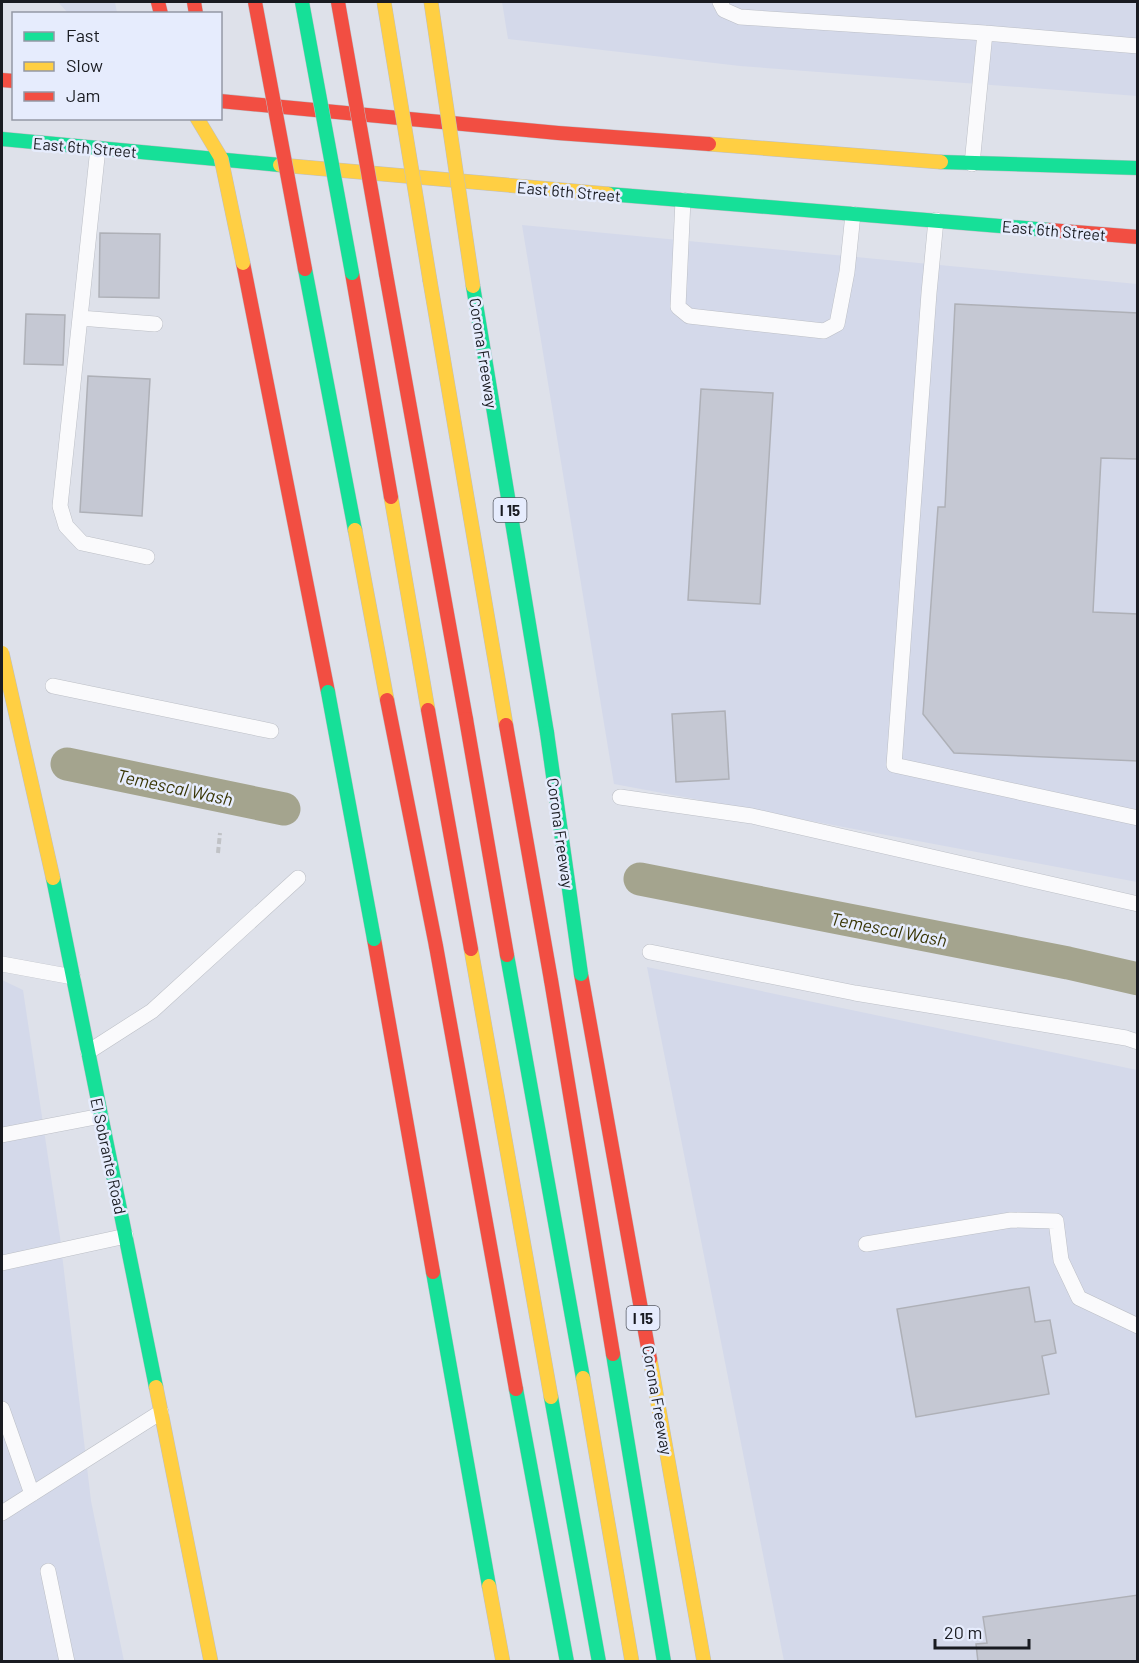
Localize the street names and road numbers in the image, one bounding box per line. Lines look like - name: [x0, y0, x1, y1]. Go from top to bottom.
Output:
- street label: East 6th Street: [32, 133, 138, 161]
- street label: East 6th Street: [516, 177, 622, 205]
- street label: East 6th Street: [1001, 216, 1107, 244]
- street label: Corona Freeway: [466, 297, 502, 410]
- road number: I 15: [494, 498, 526, 522]
- street label: Corona Freeway: [544, 777, 578, 890]
- street label: El Sobrante Road: [87, 1096, 131, 1216]
- road number: I 15: [626, 1306, 660, 1330]
- street label: Corona Freeway: [639, 1344, 677, 1457]

